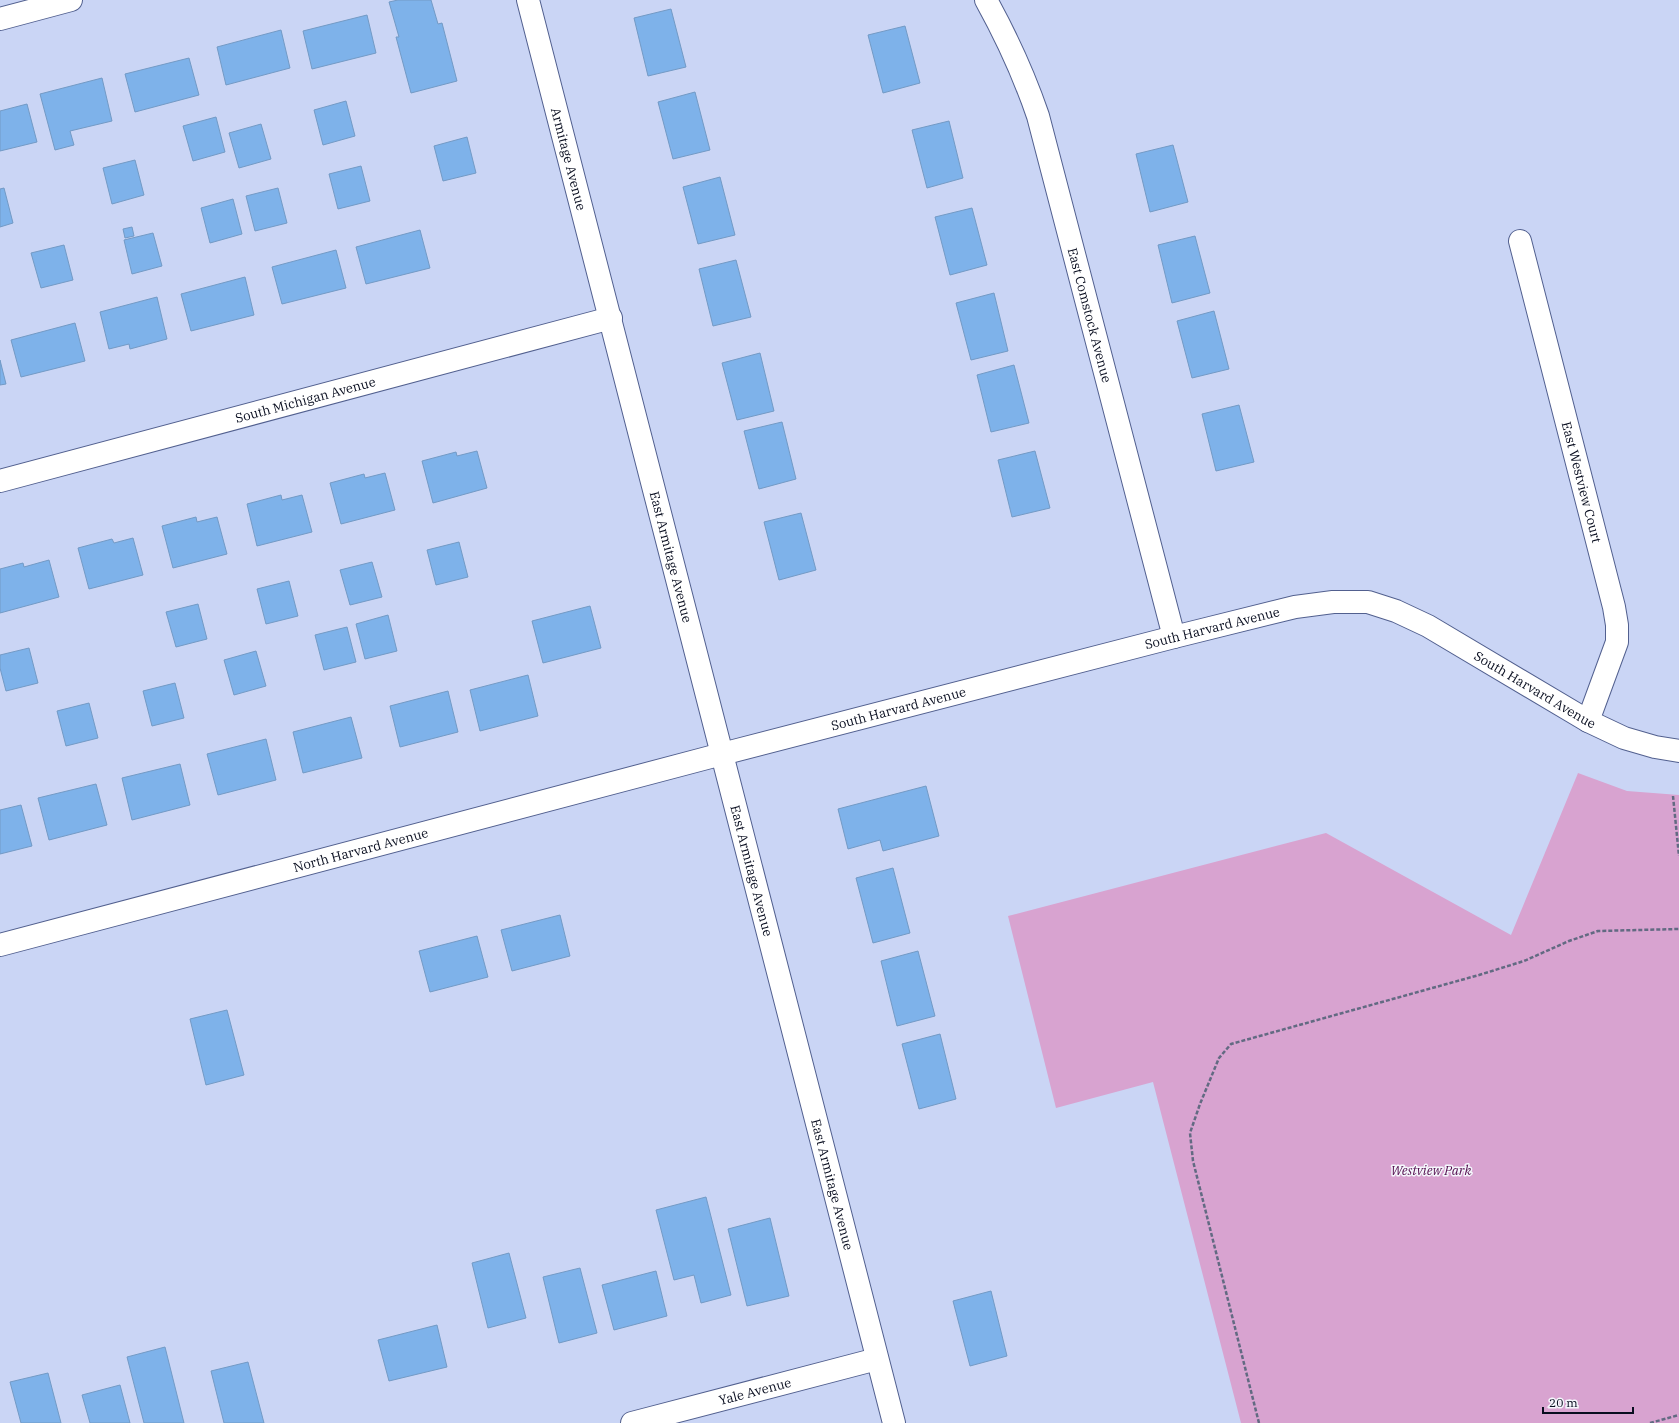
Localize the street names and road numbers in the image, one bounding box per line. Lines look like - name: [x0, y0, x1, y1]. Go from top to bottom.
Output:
- street label: Armitage Avenue: [547, 106, 590, 212]
- street label: East Comstock Avenue: [1064, 246, 1116, 384]
- street label: South Michigan Avenue: [233, 373, 377, 426]
- street label: East Westview Court: [1558, 420, 1606, 545]
- street label: East Armitage Avenue: [646, 489, 696, 624]
- street label: South Harvard Avenue: [1143, 603, 1281, 653]
- street label: South Harvard Avenue: [1471, 647, 1599, 732]
- street label: South Harvard Avenue: [829, 683, 968, 734]
- street label: East Armitage Avenue: [727, 803, 777, 938]
- street label: North Harvard Avenue: [291, 824, 430, 876]
- street label: East Armitage Avenue: [808, 1117, 858, 1252]
- street label: Yale Avenue: [717, 1373, 793, 1408]

